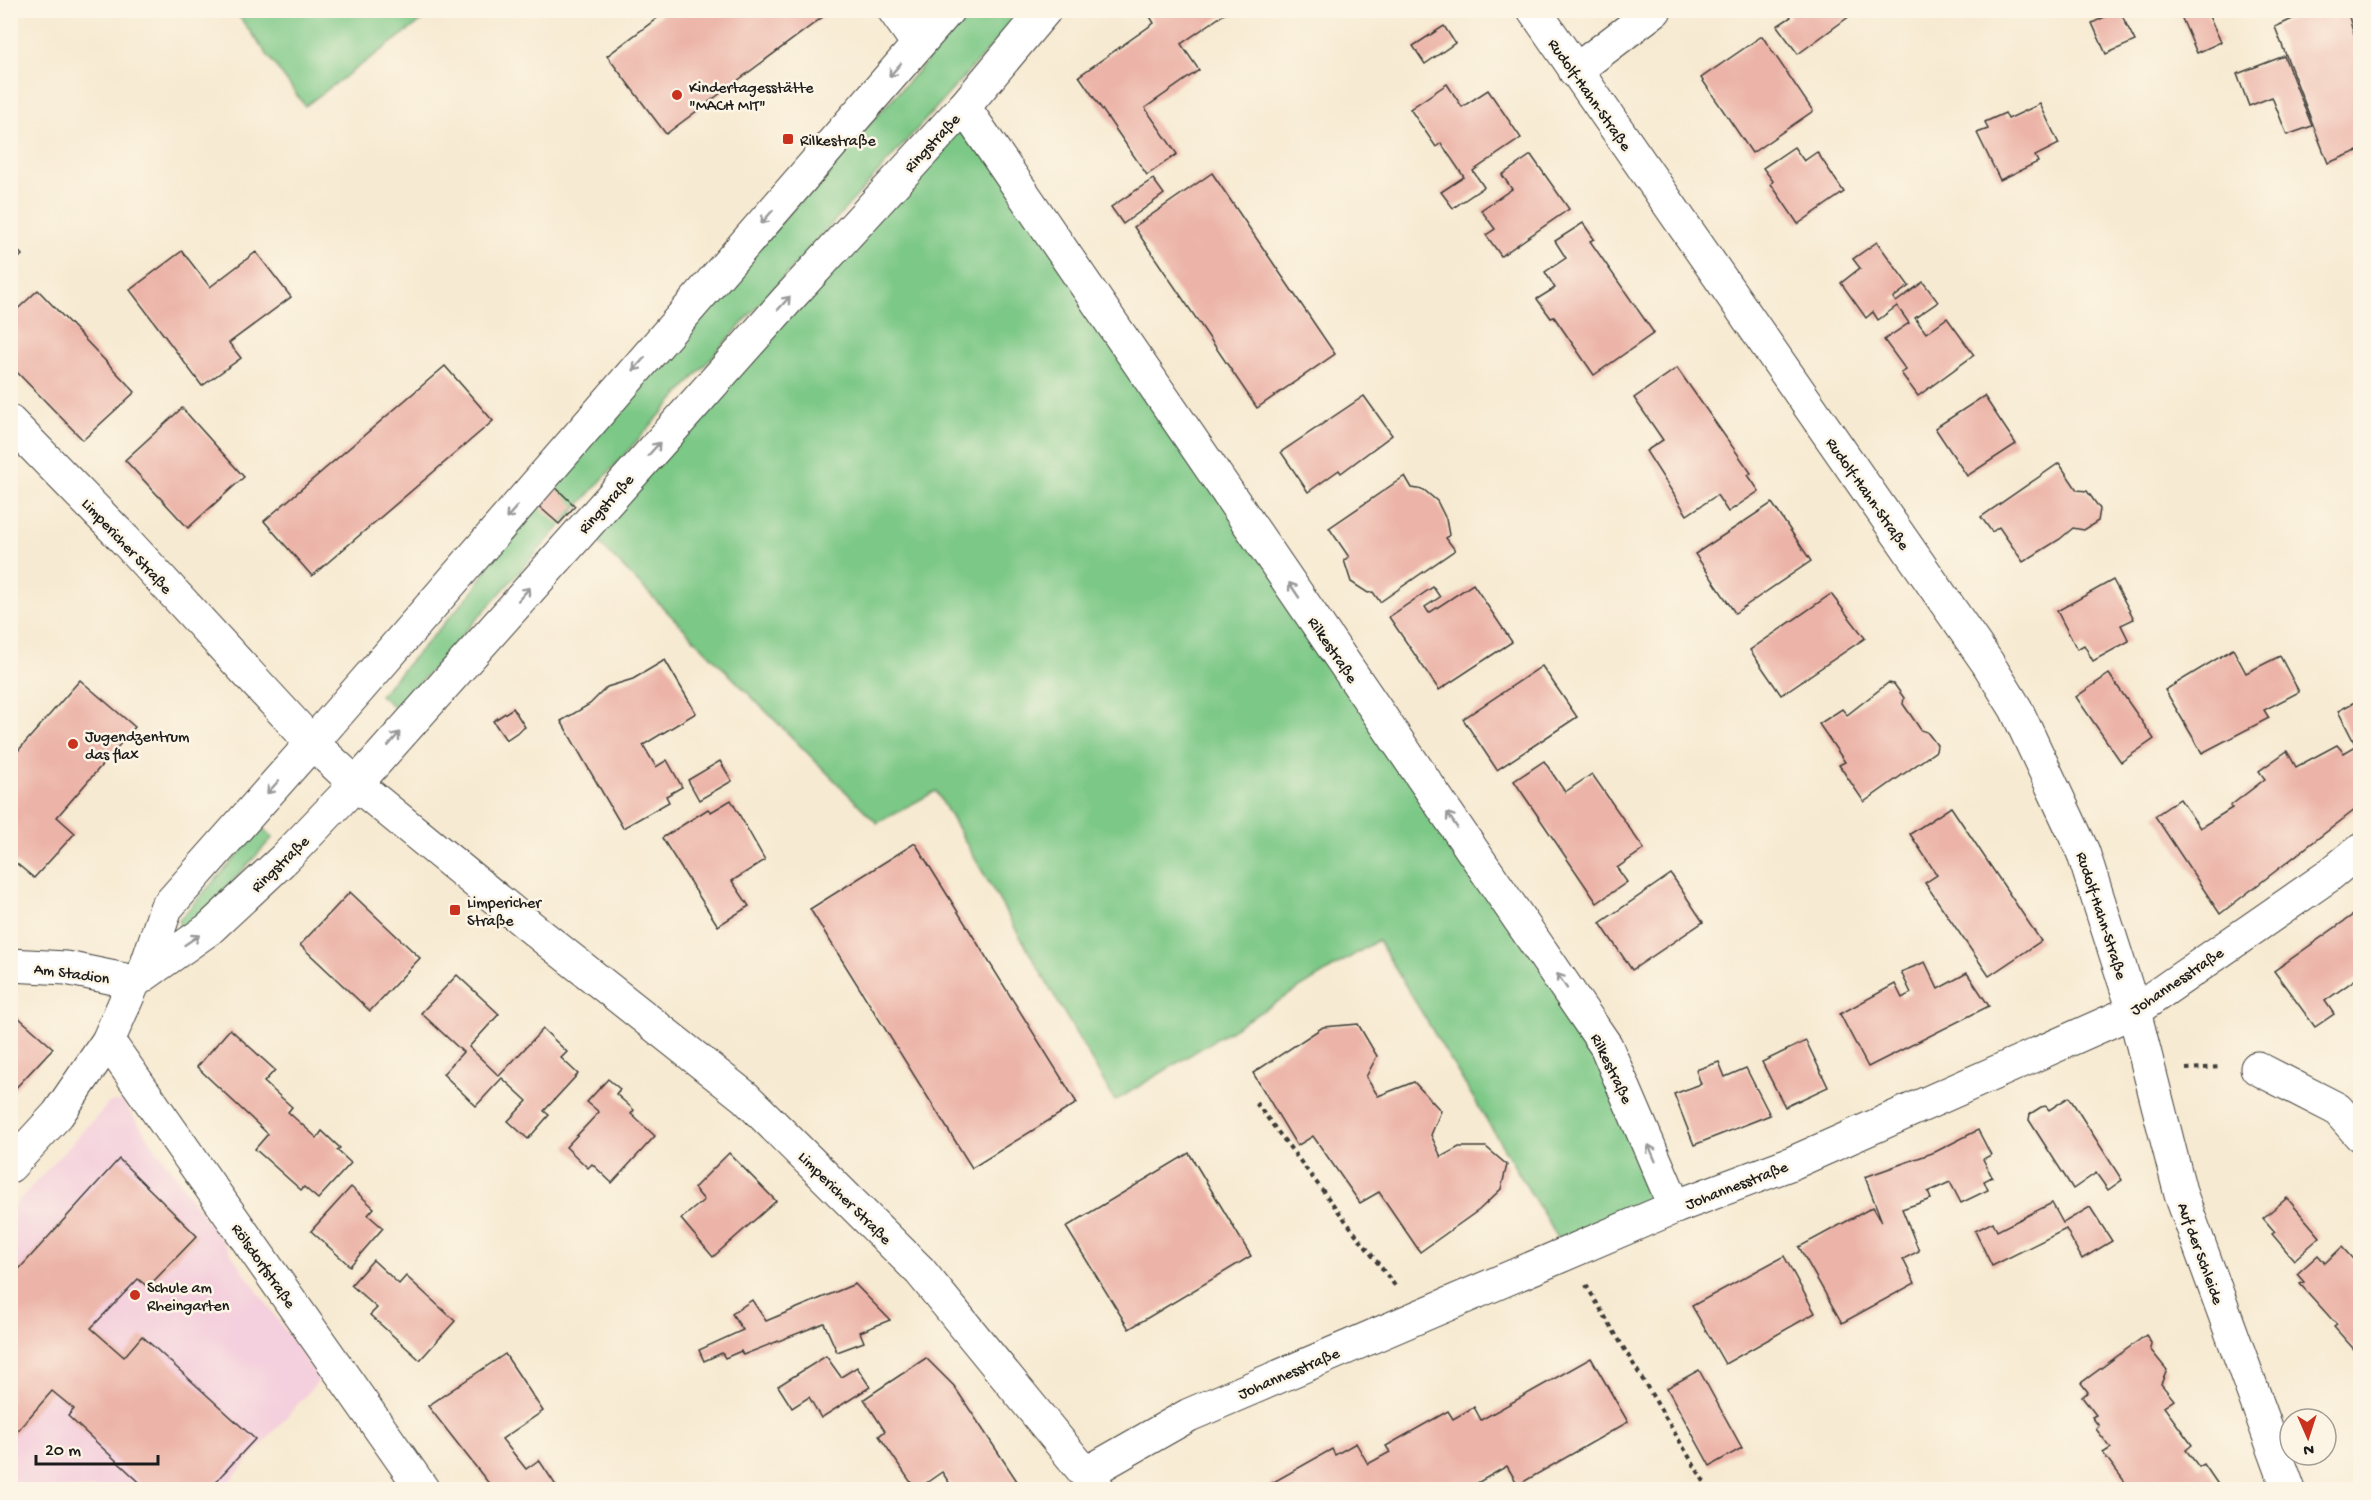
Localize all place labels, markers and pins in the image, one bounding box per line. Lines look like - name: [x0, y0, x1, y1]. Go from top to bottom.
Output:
- place label: Kindertagesstätte "MACH MIT": [689, 80, 814, 117]
- marker: Kindertagesstätte "MACH MIT": [670, 88, 684, 102]
- marker: Rilkestraße: [781, 132, 795, 146]
- place label: Rilkestraße: [800, 133, 876, 152]
- place label: Jugendzentrum das flax: [85, 729, 190, 766]
- marker: Jugendzentrum das flax: [66, 737, 80, 751]
- place label: Limpericher Straße: [467, 895, 542, 932]
- marker: Limpericher Straße: [448, 903, 462, 917]
- place label: Schule am Rheingarten: [147, 1280, 230, 1317]
- marker: Schule am Rheingarten: [128, 1288, 142, 1302]

